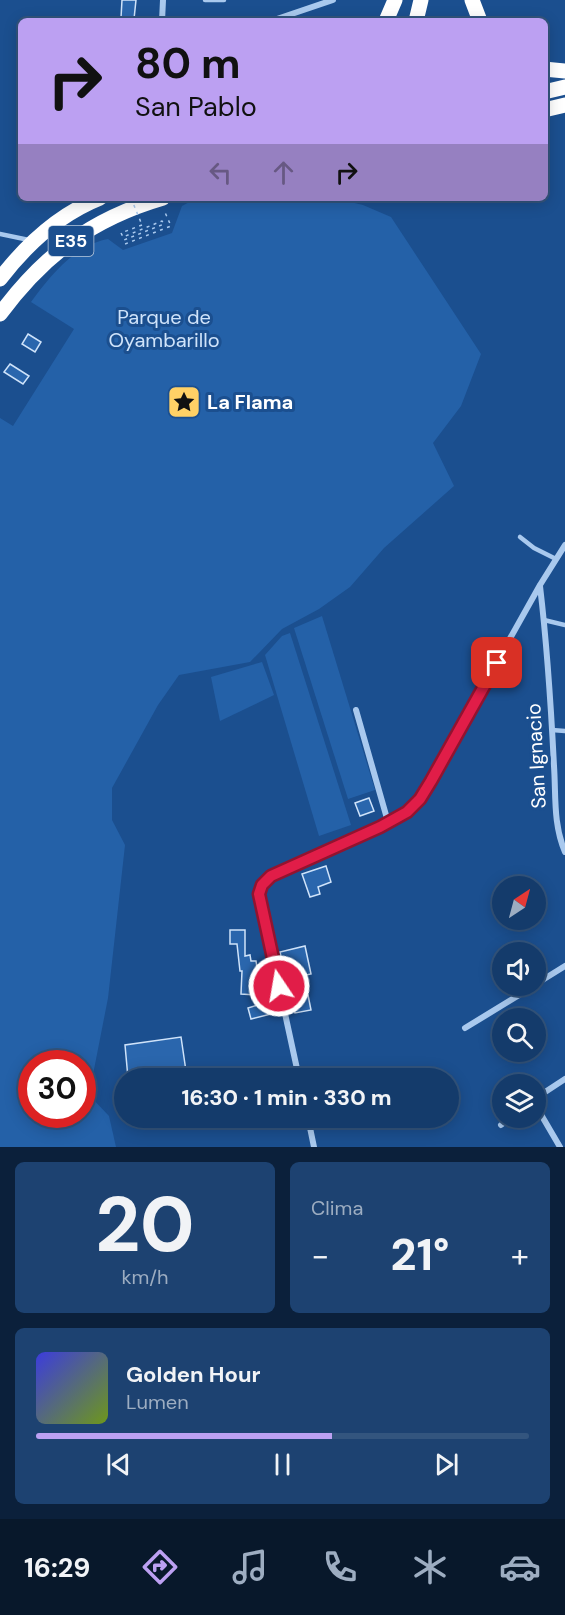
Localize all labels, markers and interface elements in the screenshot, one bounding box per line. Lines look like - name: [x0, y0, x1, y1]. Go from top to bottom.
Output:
- text: 80 m: [135, 36, 241, 91]
- icon: right: [36, 42, 114, 120]
- text: San Pablo: [135, 89, 257, 124]
- icon: left: [204, 156, 237, 189]
- icon: ahead: [267, 156, 300, 189]
- icon: right: [330, 156, 363, 189]
- road number: E35: [48, 226, 94, 256]
- park label: Parque de Oyambarillo: [108, 304, 220, 353]
- place icon: La Flama: [166, 384, 202, 420]
- place label: La Flama: [207, 389, 293, 415]
- pin: [471, 637, 522, 688]
- icon: arrive: [480, 646, 513, 679]
- street label: San Ignacio: [520, 703, 552, 809]
- north arrow: [492, 876, 546, 930]
- map controls: [492, 876, 546, 1128]
- button: sound: [492, 942, 546, 996]
- position arrow: [247, 954, 311, 1018]
- button: search: [492, 1008, 546, 1062]
- speed limit sign: 30: [18, 1050, 96, 1128]
- button: layers: [492, 1074, 546, 1128]
- text: 16:30 · 1 min · 330 m: [181, 1083, 392, 1112]
- text: 20: [95, 1174, 195, 1275]
- text: Clima: [311, 1195, 363, 1221]
- text: 21°: [390, 1225, 450, 1284]
- text: −: [311, 1234, 329, 1277]
- text: +: [511, 1234, 529, 1277]
- text: km/h: [121, 1264, 169, 1290]
- text: Golden Hour: [126, 1360, 261, 1389]
- text: Lumen: [126, 1389, 189, 1415]
- icon: previous: [102, 1448, 135, 1481]
- icon: pause: [266, 1448, 299, 1481]
- icon: next: [430, 1448, 463, 1481]
- icon: directions: [139, 1546, 181, 1588]
- icon: music: [229, 1546, 271, 1588]
- icon: phone: [319, 1546, 361, 1588]
- icon: climate: [409, 1546, 451, 1588]
- icon: car: [499, 1546, 541, 1588]
- text: 16:29: [24, 1550, 90, 1585]

